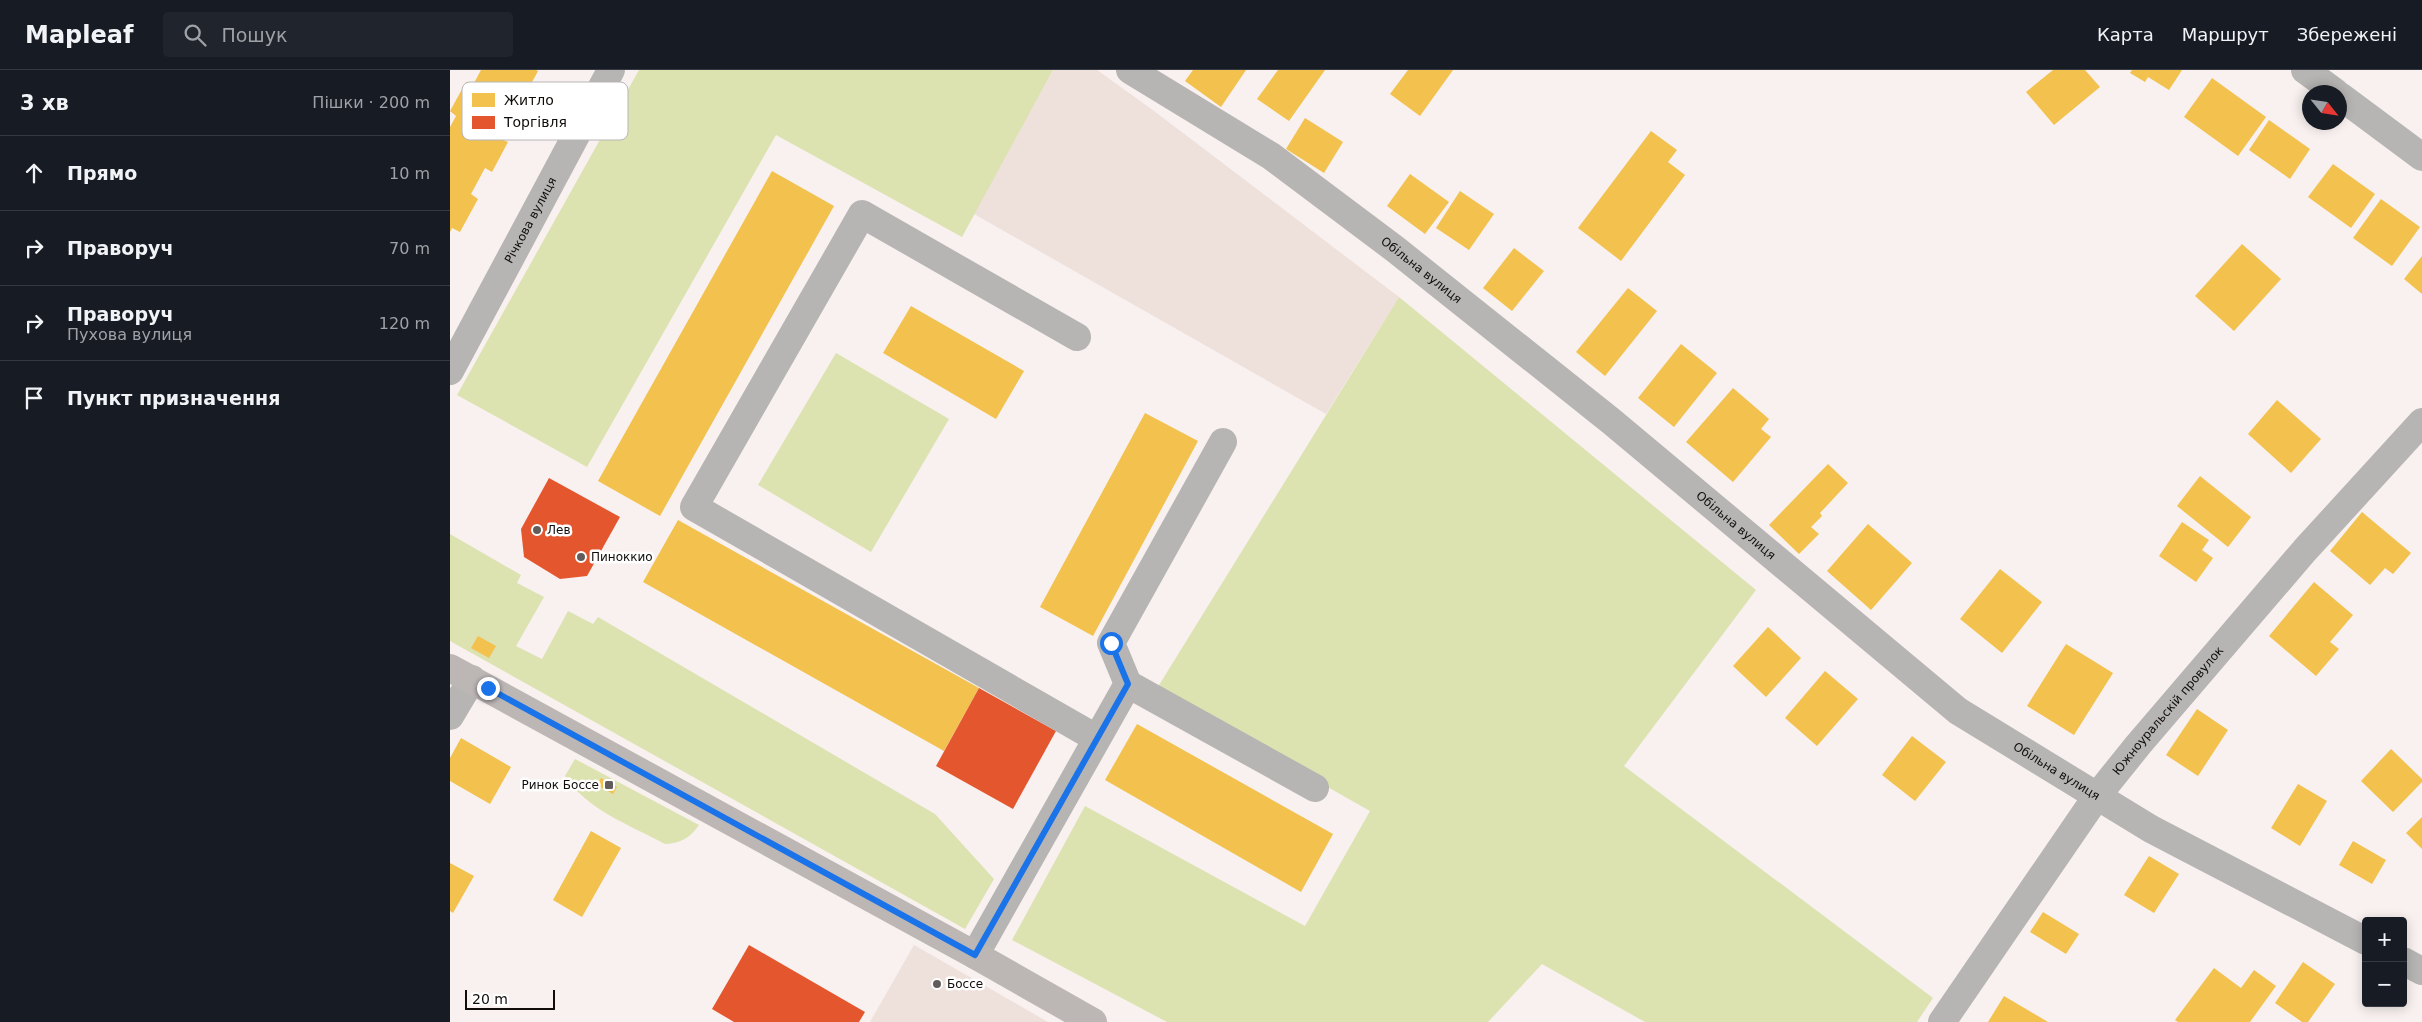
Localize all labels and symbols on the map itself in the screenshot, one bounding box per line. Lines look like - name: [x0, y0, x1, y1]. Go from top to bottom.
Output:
- legend: [462, 82, 628, 140]
- north arrow: [2302, 85, 2347, 130]
- text: Житло: [504, 92, 554, 108]
- text: Торгівля: [503, 114, 567, 130]
- street label: Річкова вулиця: [502, 175, 559, 266]
- street label: Обільна вулиця: [1378, 234, 1465, 306]
- street label: Обільна вулиця: [1693, 488, 1778, 562]
- place label: Лев: [547, 523, 570, 537]
- marker: Лев: [531, 524, 543, 536]
- place label: Пиноккио: [591, 550, 653, 564]
- marker: Пиноккио: [575, 551, 587, 563]
- route start: [1100, 632, 1123, 655]
- street label: Южноуральскій провулок: [2110, 644, 2226, 778]
- route end: [477, 677, 500, 700]
- street label: Обільна вулиця: [2011, 739, 2102, 803]
- place label: Ринок Боссе: [522, 778, 599, 792]
- marker: Ринок Боссе: [603, 779, 615, 791]
- place label: Боссе: [947, 977, 983, 991]
- marker: Боссе: [931, 978, 943, 990]
- scale bar: [465, 987, 555, 1010]

